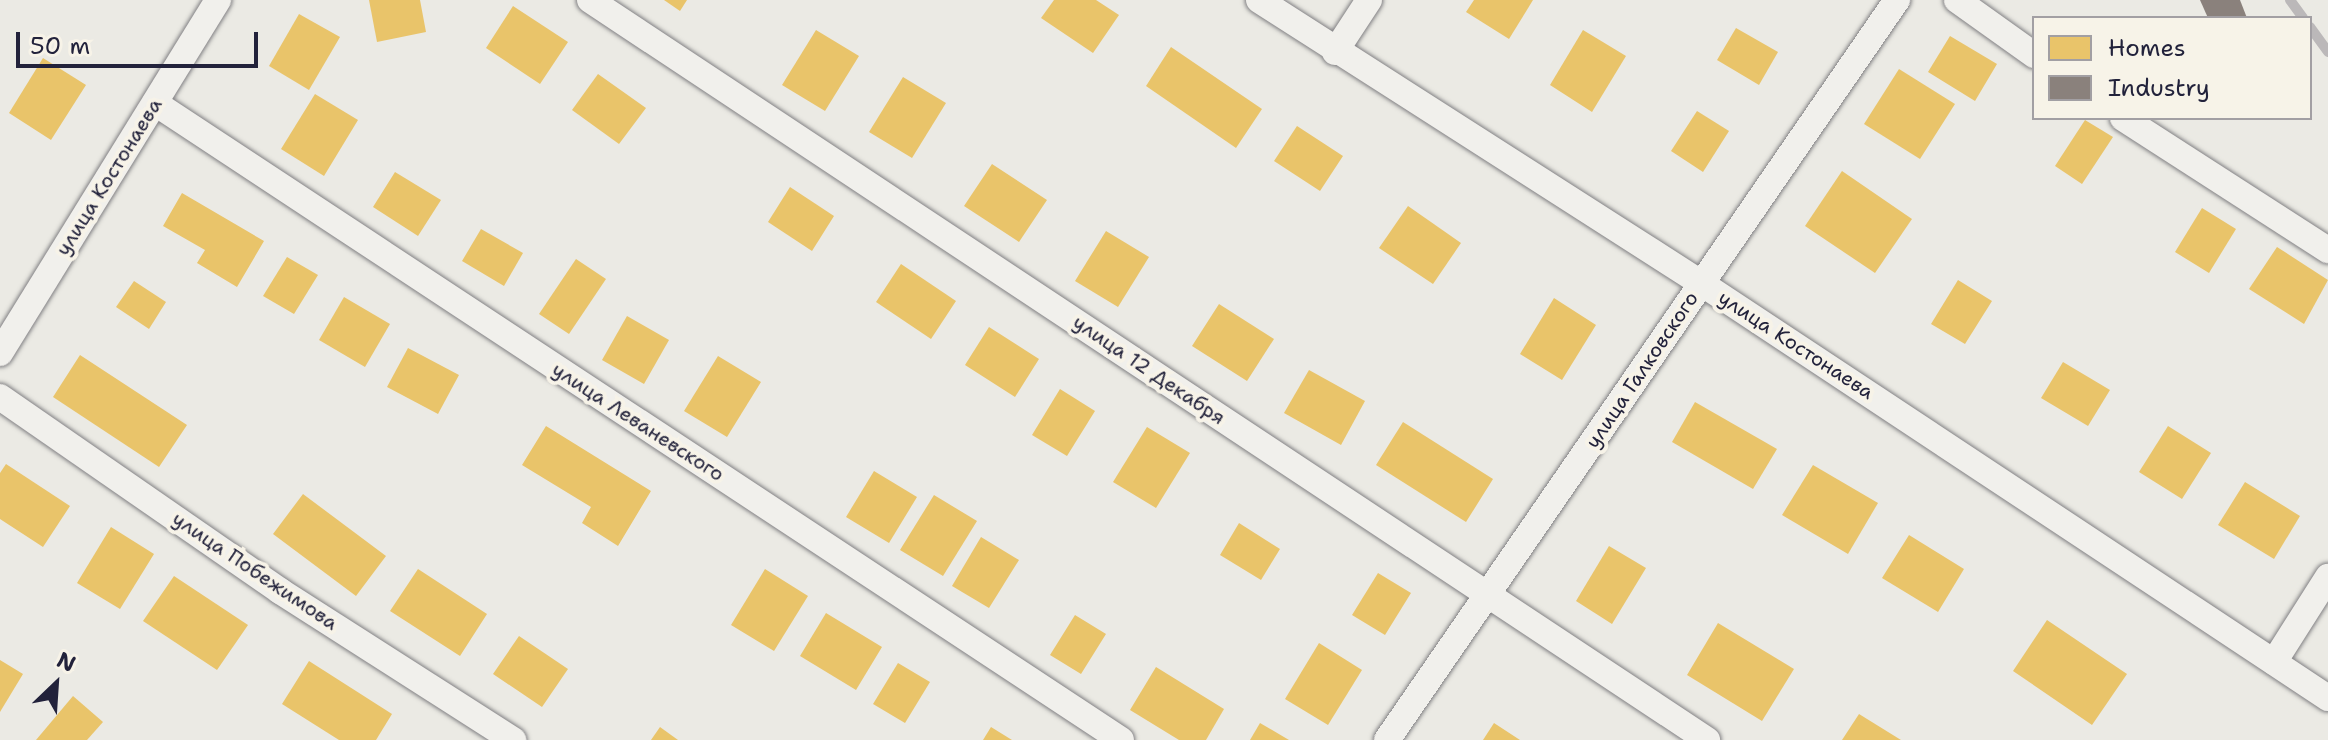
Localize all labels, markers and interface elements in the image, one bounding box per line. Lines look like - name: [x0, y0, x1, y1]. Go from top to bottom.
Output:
- scale bar: [20, 16, 262, 66]
- legend: [2032, 16, 2312, 120]
- text: 50 m: [30, 30, 90, 62]
- text: Homes: [2108, 32, 2186, 64]
- text: Industry: [2108, 72, 2210, 104]
- street label: улица Костонаева: [51, 94, 167, 260]
- street label: улица Костонаева: [1714, 286, 1878, 404]
- street label: улица Галковского: [1581, 287, 1703, 453]
- street label: улица 12 Декабря: [1068, 310, 1230, 430]
- street label: улица Леваневского: [548, 357, 728, 487]
- street label: улица Побежимова: [168, 507, 342, 635]
- north arrow: [16, 644, 96, 724]
- text: N: [52, 645, 80, 679]

